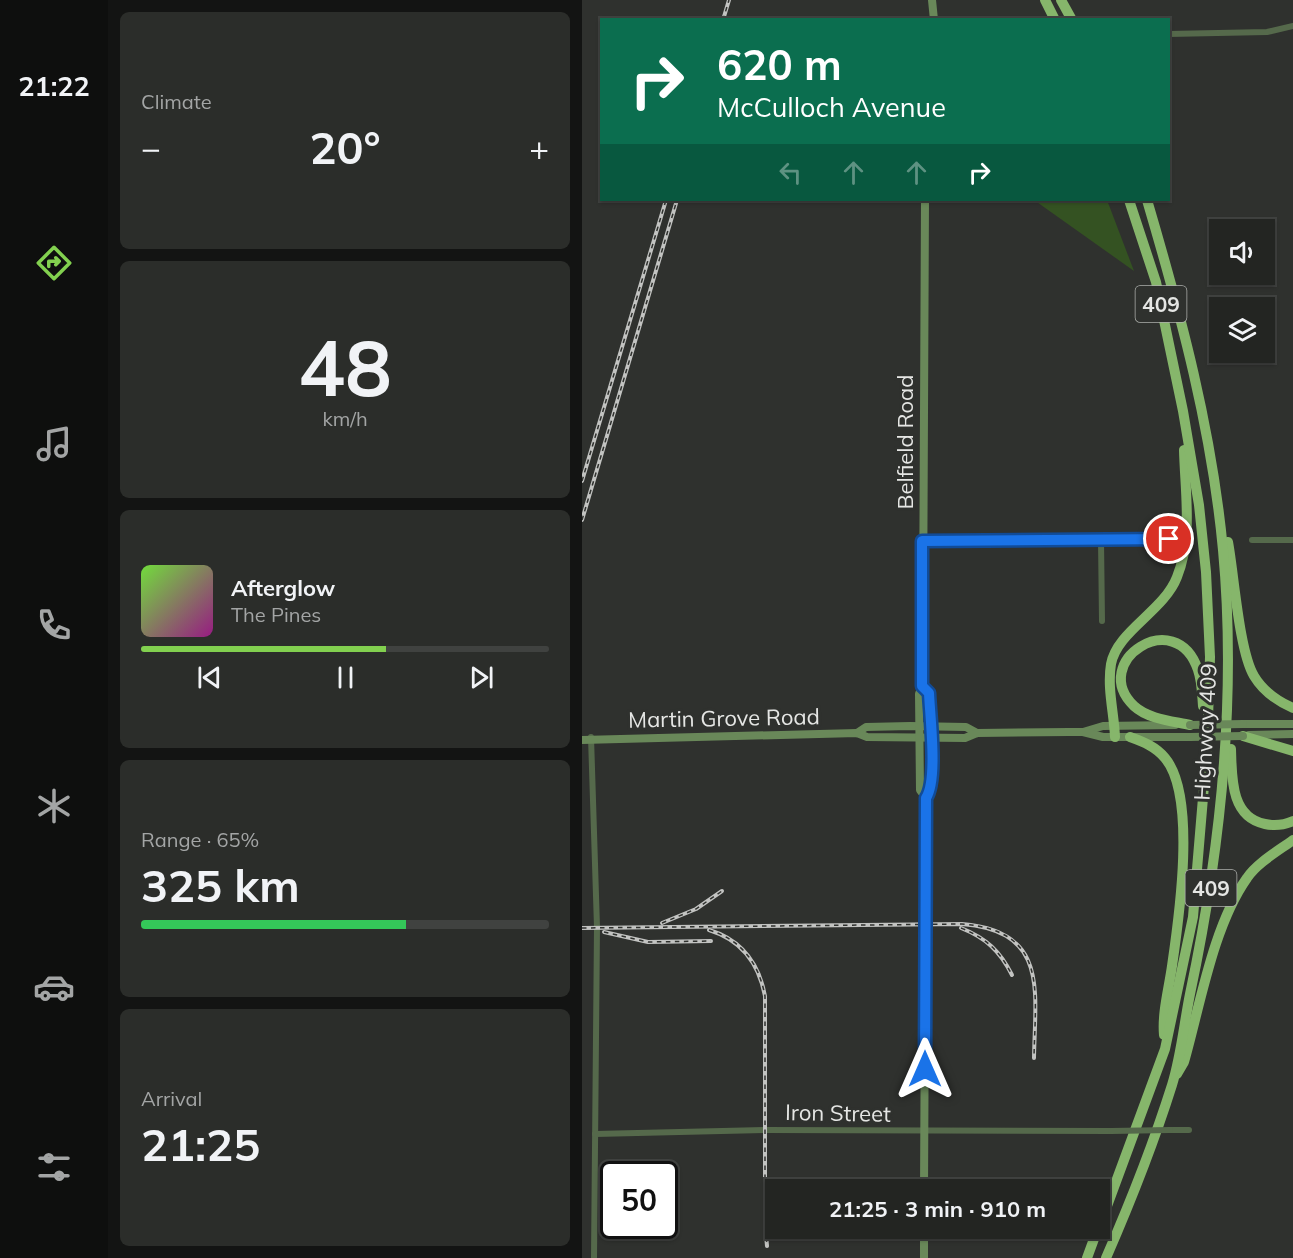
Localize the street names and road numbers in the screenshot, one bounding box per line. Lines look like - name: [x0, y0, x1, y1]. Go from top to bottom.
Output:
- road number: 409: [1136, 286, 1186, 322]
- street label: Belfield Road: [891, 375, 919, 509]
- street label: Highway 409: [1187, 663, 1223, 801]
- street label: Martin Grove Road: [628, 702, 820, 734]
- road number: 409: [1186, 870, 1236, 906]
- street label: Iron Street: [785, 1098, 891, 1128]

